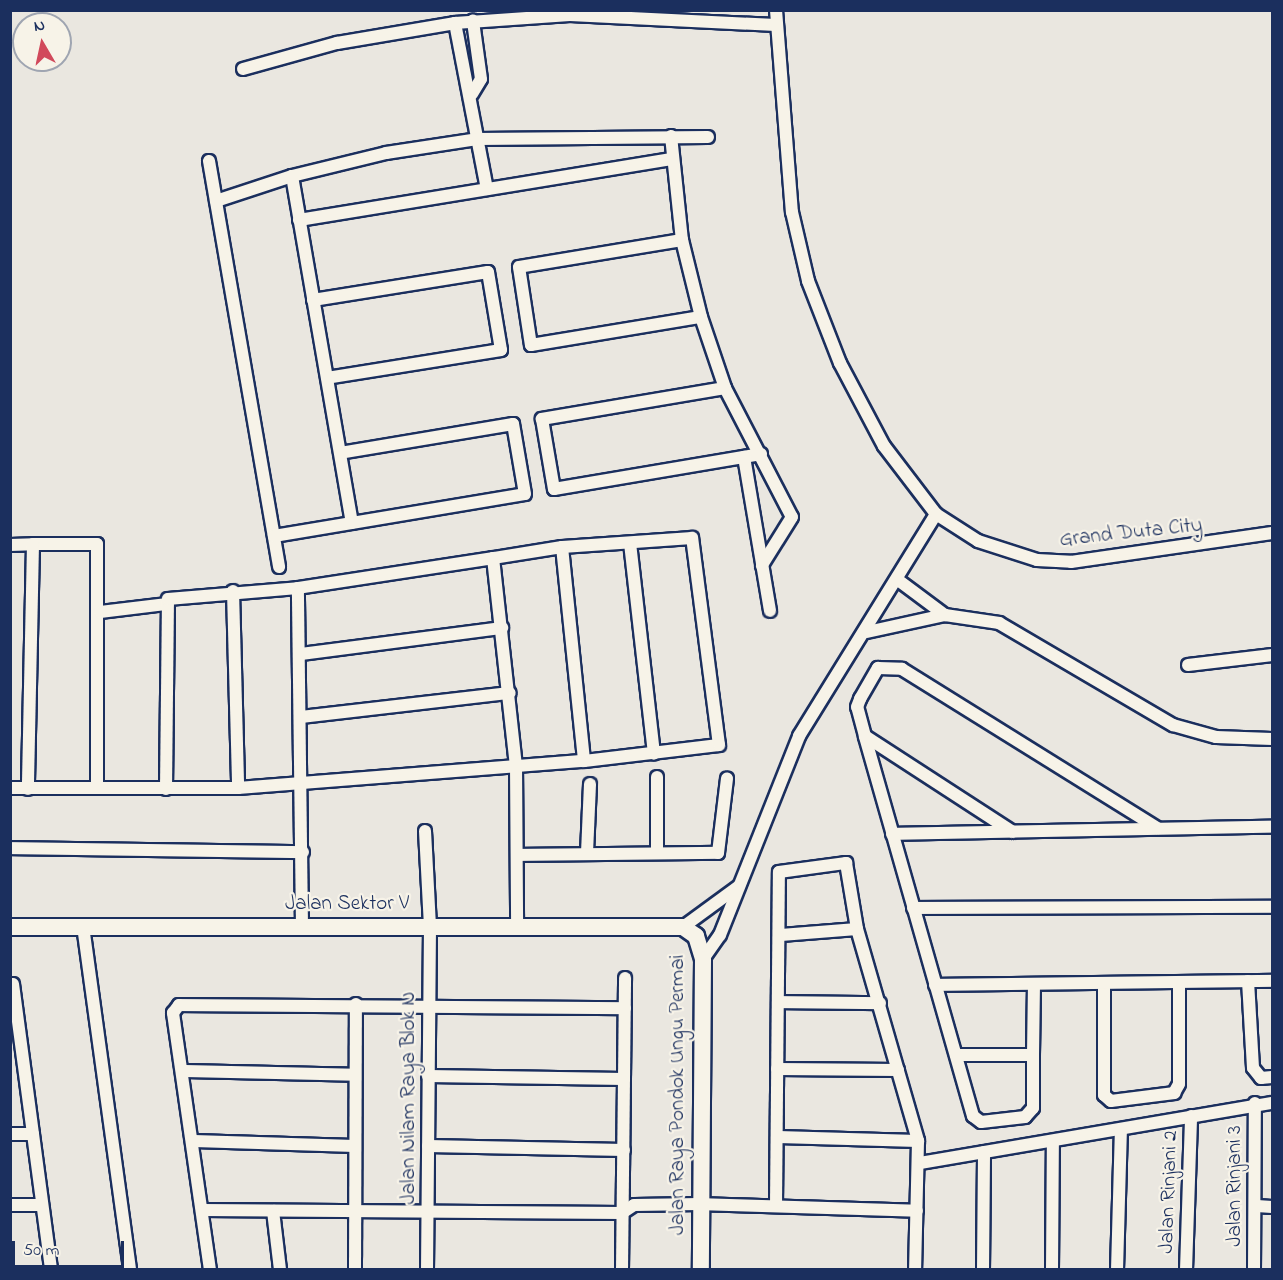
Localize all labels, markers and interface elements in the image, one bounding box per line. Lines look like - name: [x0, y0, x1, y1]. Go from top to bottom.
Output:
- north arrow: [12, 12, 72, 72]
- text: N: [32, 13, 47, 39]
- street label: Grand Duta City: [1058, 513, 1204, 553]
- street label: Jalan Sektor V: [285, 891, 409, 917]
- street label: Jalan Raya Pondok Ungu Permai: [665, 955, 691, 1235]
- street label: Jalan Nilam Raya Blok N: [396, 992, 422, 1204]
- street label: Jalan Rinjani 3: [1222, 1125, 1248, 1247]
- street label: Jalan Rinjani 2: [1154, 1130, 1184, 1254]
- scale bar: [15, 1229, 128, 1267]
- text: 50 m: [23, 1238, 60, 1264]

